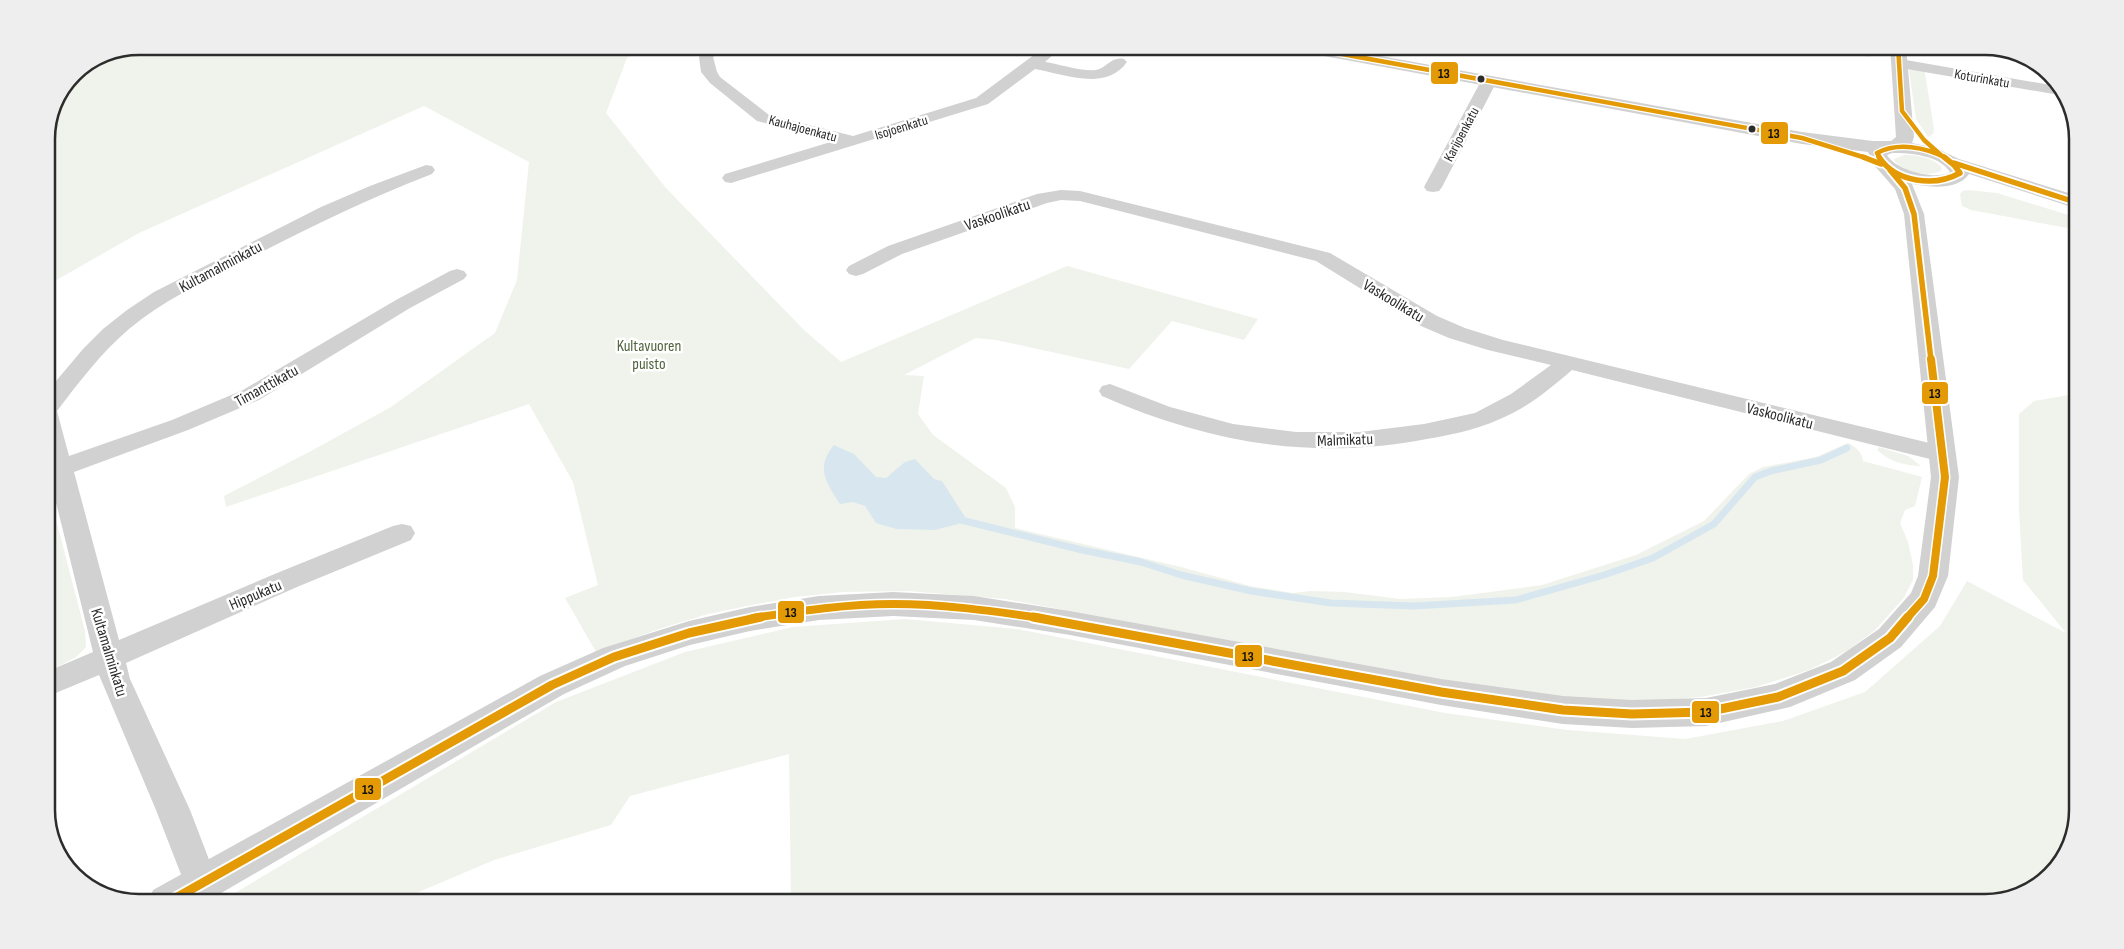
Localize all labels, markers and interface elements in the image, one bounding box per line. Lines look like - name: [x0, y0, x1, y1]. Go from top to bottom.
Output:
- line badge: 13: [1430, 61, 1459, 85]
- text: 13: [1438, 65, 1450, 82]
- street label: Koturinkatu: [1953, 65, 2011, 92]
- unlabelled marker: [1476, 74, 1486, 84]
- street label: Karijoenkatu: [1440, 104, 1483, 164]
- street label: Kauhajoenkatu: [767, 111, 839, 146]
- street label: Isojoenkatu: [873, 111, 930, 144]
- line badge: 13: [1760, 121, 1789, 145]
- unlabelled marker: [1747, 124, 1757, 134]
- text: 13: [1768, 125, 1780, 142]
- street label: Vaskoolikatu: [962, 195, 1033, 235]
- street label: Kultamalminkatu: [176, 238, 265, 297]
- street label: Vaskoolikatu: [1359, 276, 1427, 327]
- park label: Kultavuoren puisto: [617, 337, 681, 374]
- street label: Timanttikatu: [232, 361, 302, 411]
- line badge: 13: [1921, 381, 1949, 405]
- text: 13: [1929, 385, 1941, 402]
- street label: Vaskoolikatu: [1744, 399, 1815, 434]
- street label: Malmikatu: [1317, 430, 1373, 451]
- street label: Hippukatu: [227, 576, 285, 615]
- line badge: 13: [777, 600, 805, 624]
- text: 13: [785, 604, 797, 621]
- street label: Kultamalminkatu: [86, 606, 131, 699]
- line badge: 13: [1234, 644, 1263, 668]
- text: 13: [1242, 648, 1254, 665]
- line badge: 13: [1691, 700, 1720, 724]
- text: 13: [1700, 704, 1712, 721]
- line badge: 13: [354, 777, 382, 801]
- text: 13: [362, 781, 374, 798]

